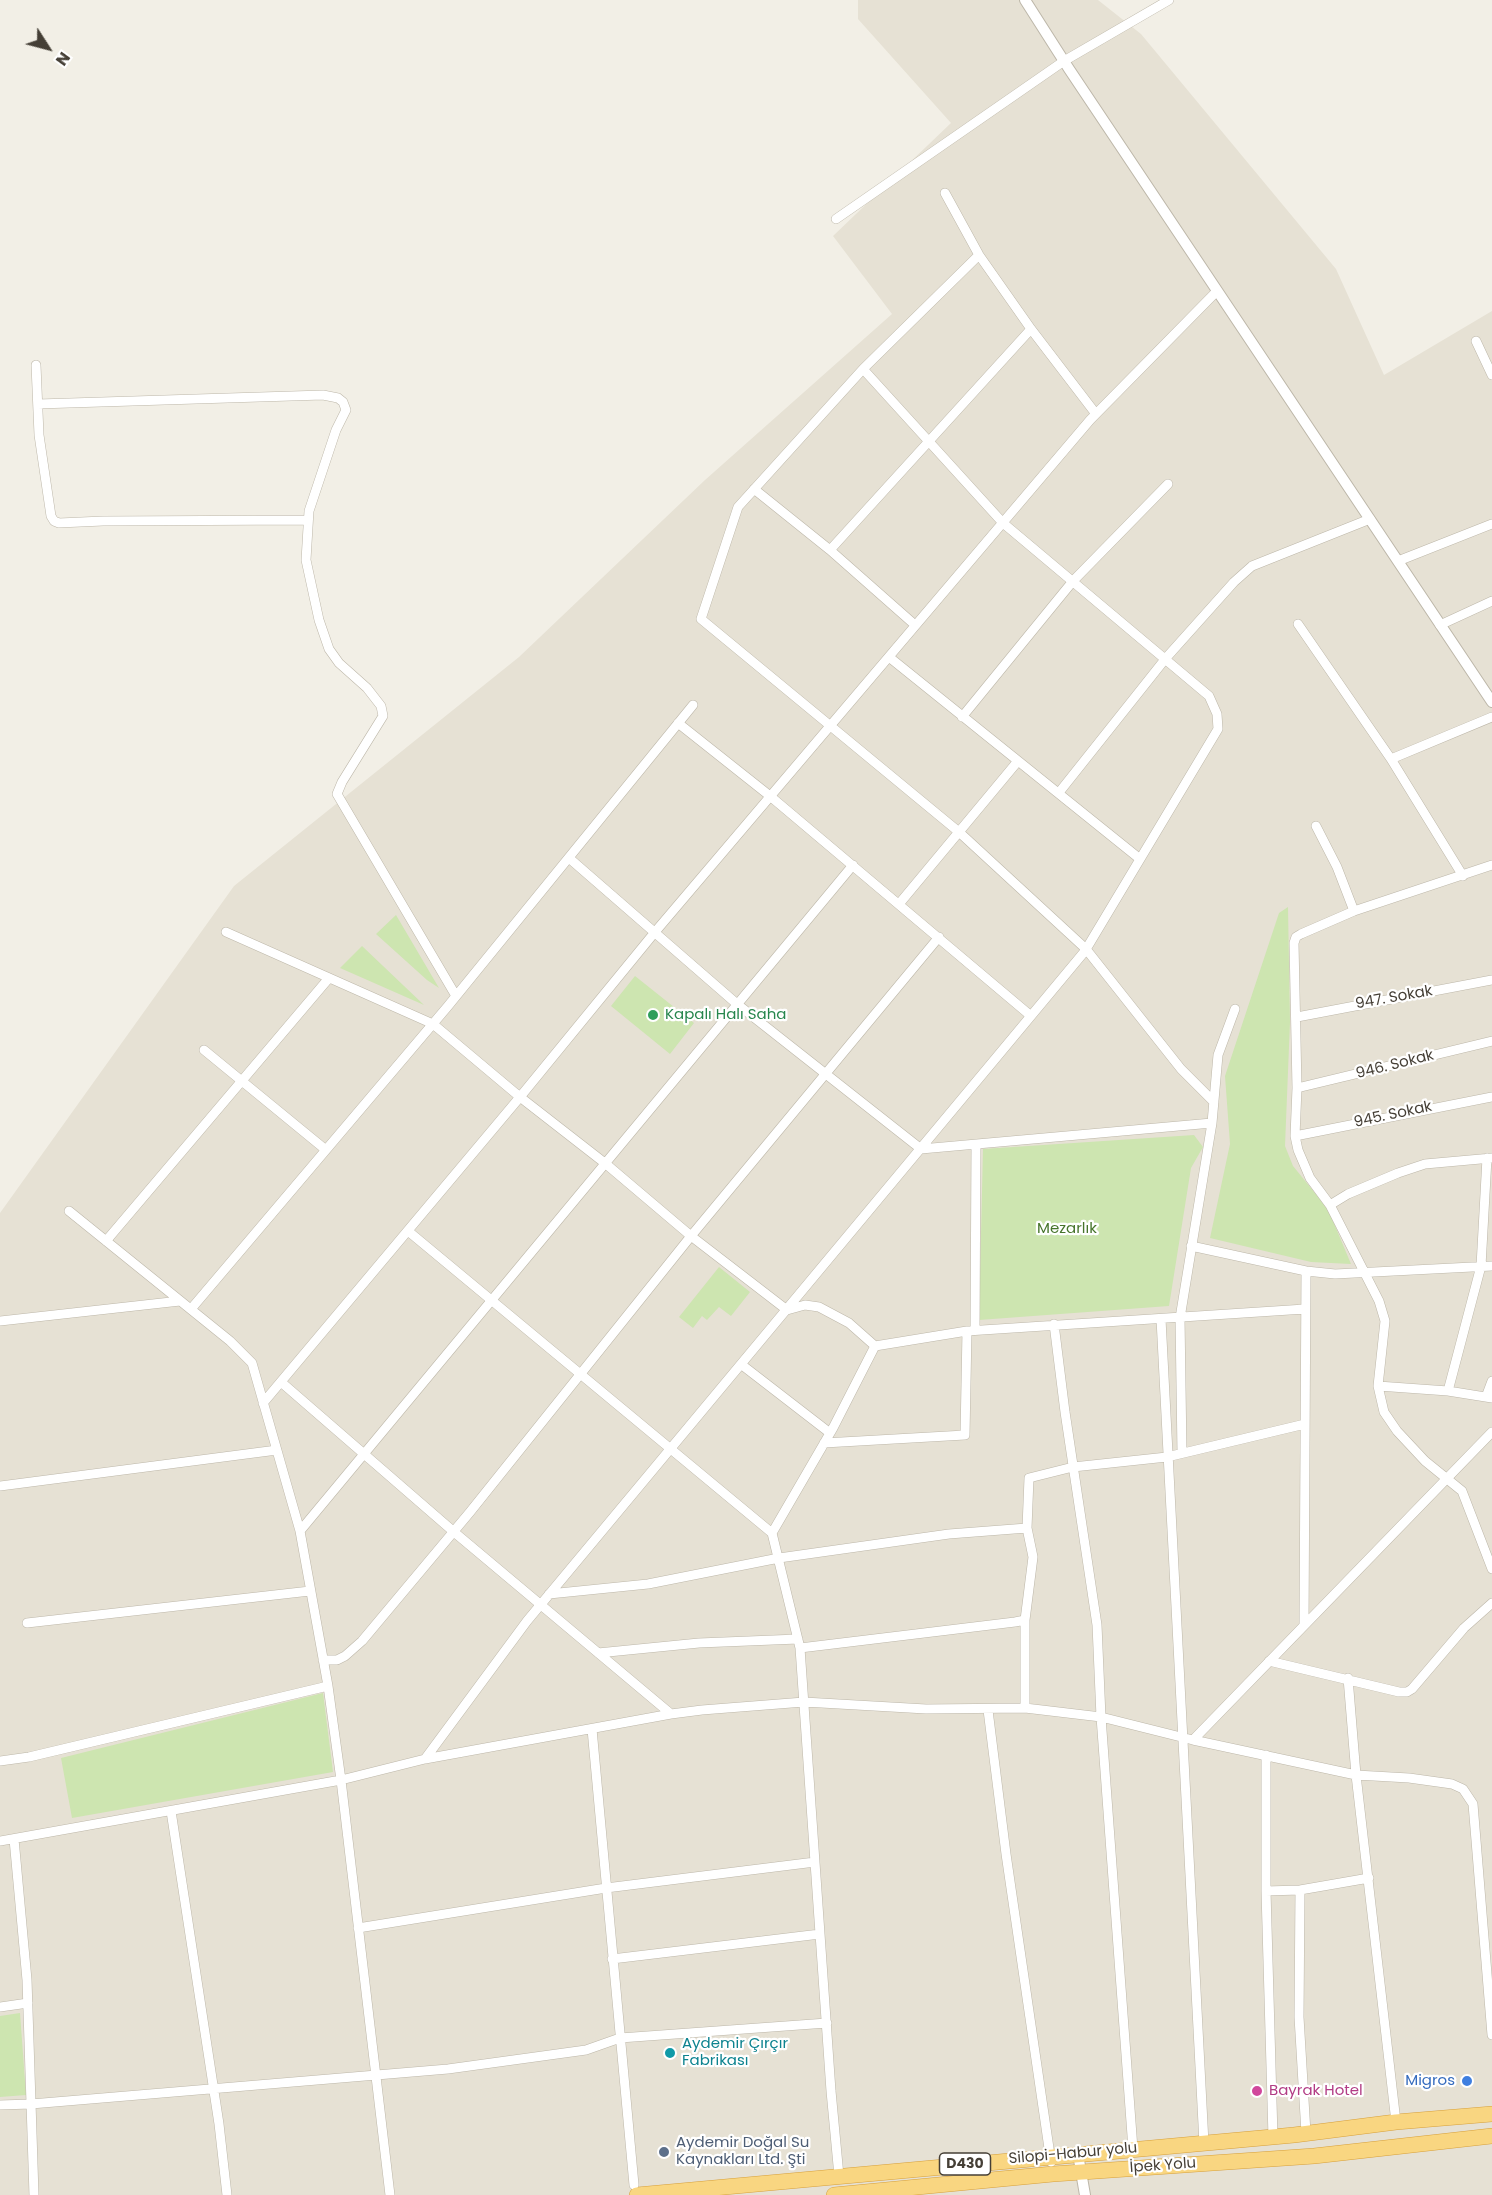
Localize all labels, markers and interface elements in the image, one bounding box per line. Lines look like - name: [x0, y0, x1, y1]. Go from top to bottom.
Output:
- north arrow: [18, 18, 78, 78]
- text: N: [50, 47, 76, 71]
- street label: 947. Sokak: [1354, 982, 1434, 1014]
- place label: Kapalı Halı Saha: [665, 1006, 786, 1024]
- marker: Kapalı Halı Saha: [646, 1008, 660, 1022]
- street label: 946. Sokak: [1354, 1047, 1436, 1083]
- street label: 945. Sokak: [1352, 1098, 1434, 1132]
- park label: Mezarlık: [1037, 1220, 1097, 1238]
- place label: Aydemir Çırçır Fabrikası: [682, 2035, 788, 2070]
- marker: Aydemir Çırçır Fabrikası: [663, 2046, 677, 2060]
- place label: Migros: [1405, 2072, 1455, 2090]
- marker: Migros: [1460, 2074, 1474, 2088]
- place label: Bayrak Hotel: [1269, 2082, 1363, 2100]
- marker: Bayrak Hotel: [1250, 2084, 1264, 2098]
- place label: Aydemir Doğal Su Kaynakları Ltd. Şti: [676, 2134, 809, 2169]
- street label: Silopi-Habur yolu: [1008, 2139, 1138, 2169]
- marker: Aydemir Doğal Su Kaynakları Ltd. Şti: [657, 2145, 671, 2159]
- road number: D430: [940, 2153, 990, 2175]
- street label: İpek Yolu: [1129, 2155, 1197, 2177]

